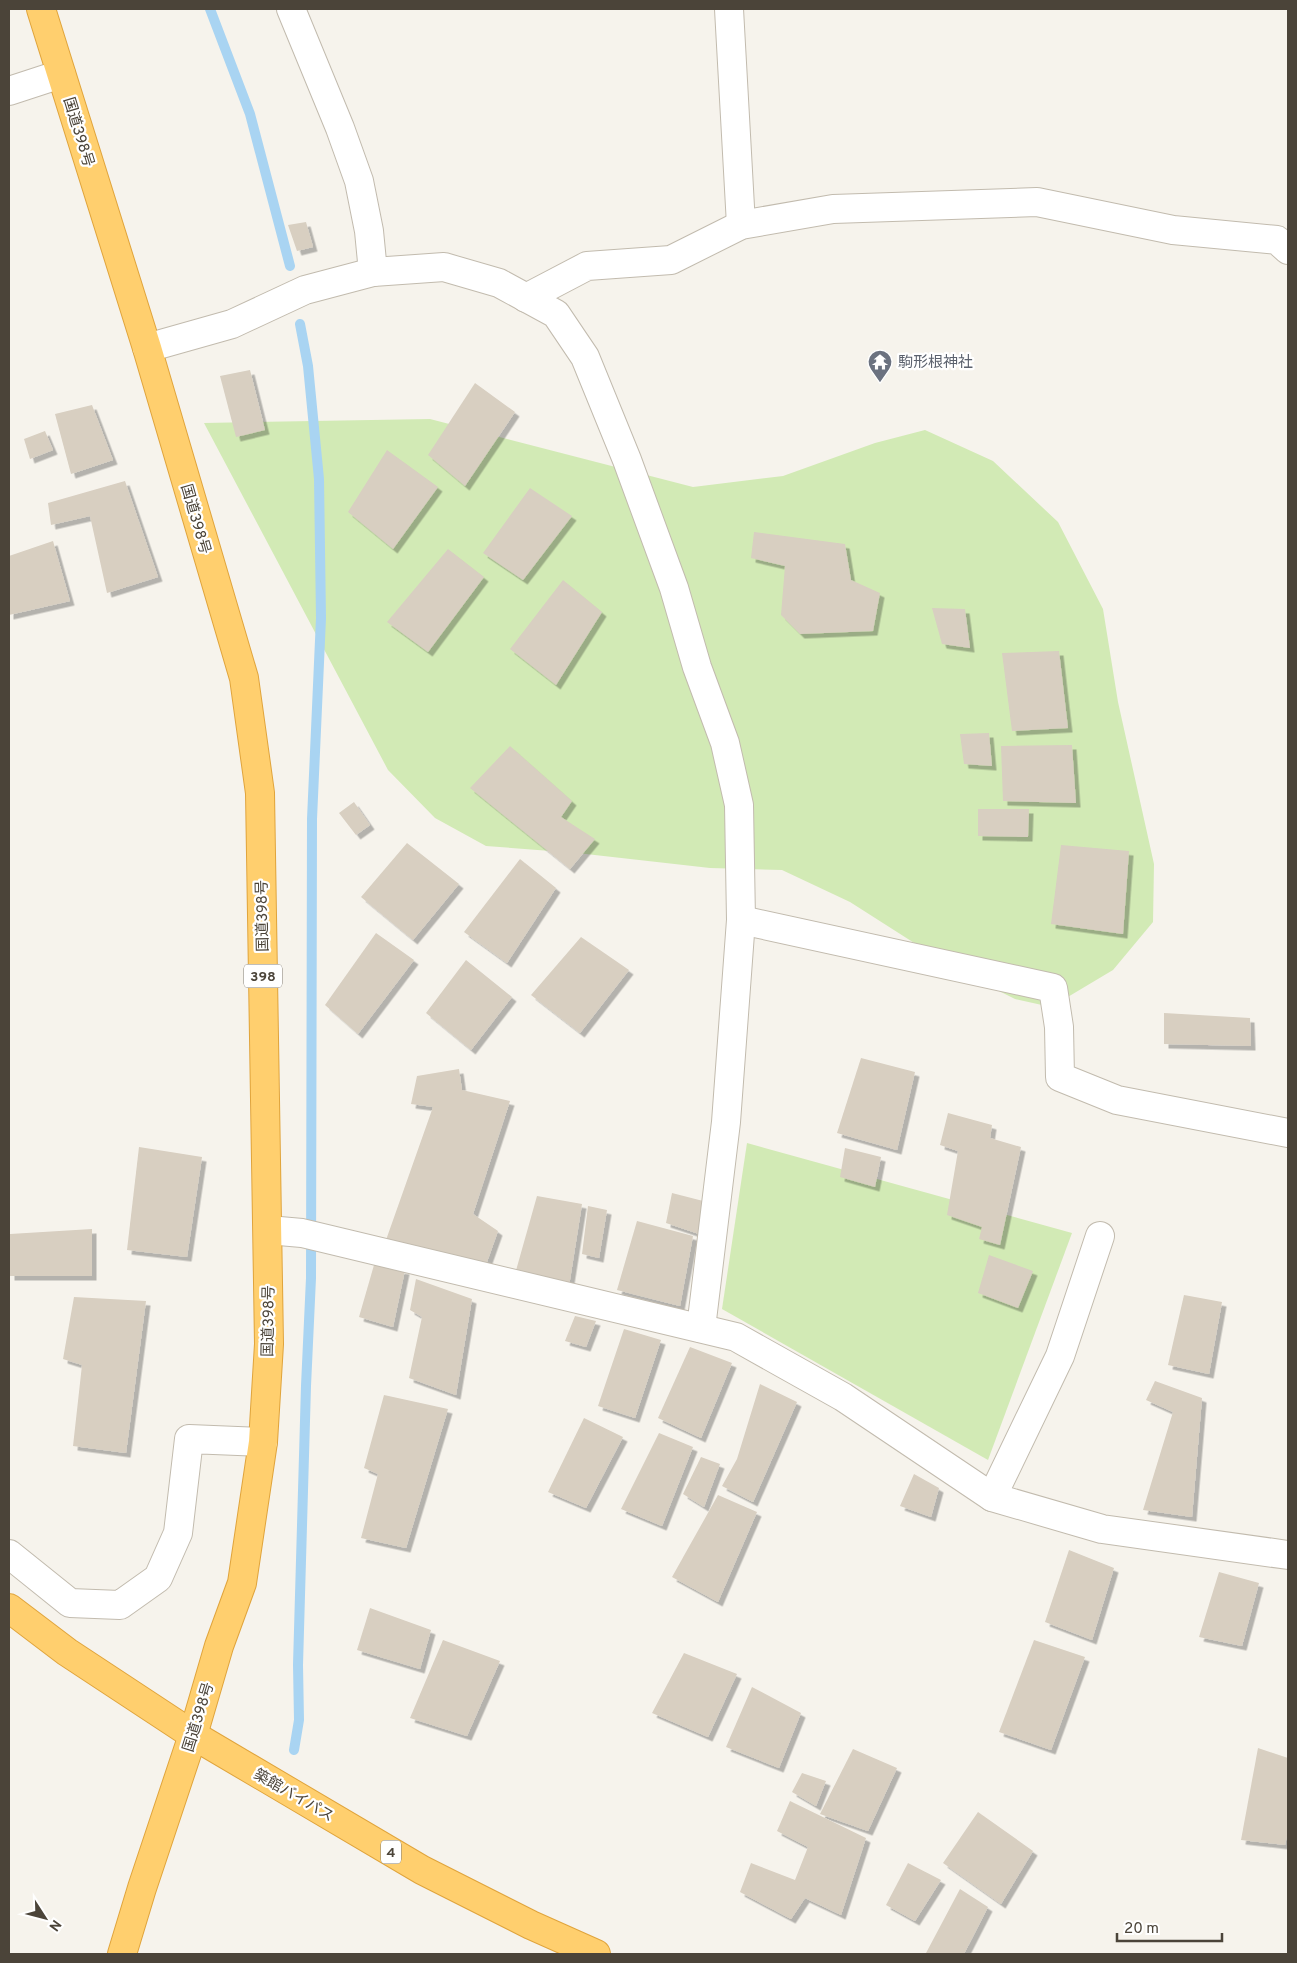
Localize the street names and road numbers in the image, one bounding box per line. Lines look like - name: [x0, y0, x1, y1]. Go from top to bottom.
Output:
- street label: 国道398号: [58, 95, 97, 170]
- street label: 国道398号: [176, 482, 214, 557]
- street label: 国道398号: [253, 880, 274, 952]
- road number: 398: [244, 964, 282, 988]
- street label: 国道398号: [259, 1285, 280, 1357]
- street label: 国道398号: [180, 1680, 219, 1755]
- street label: 築館バイパス: [250, 1766, 337, 1827]
- road number: 4: [381, 1840, 401, 1864]

